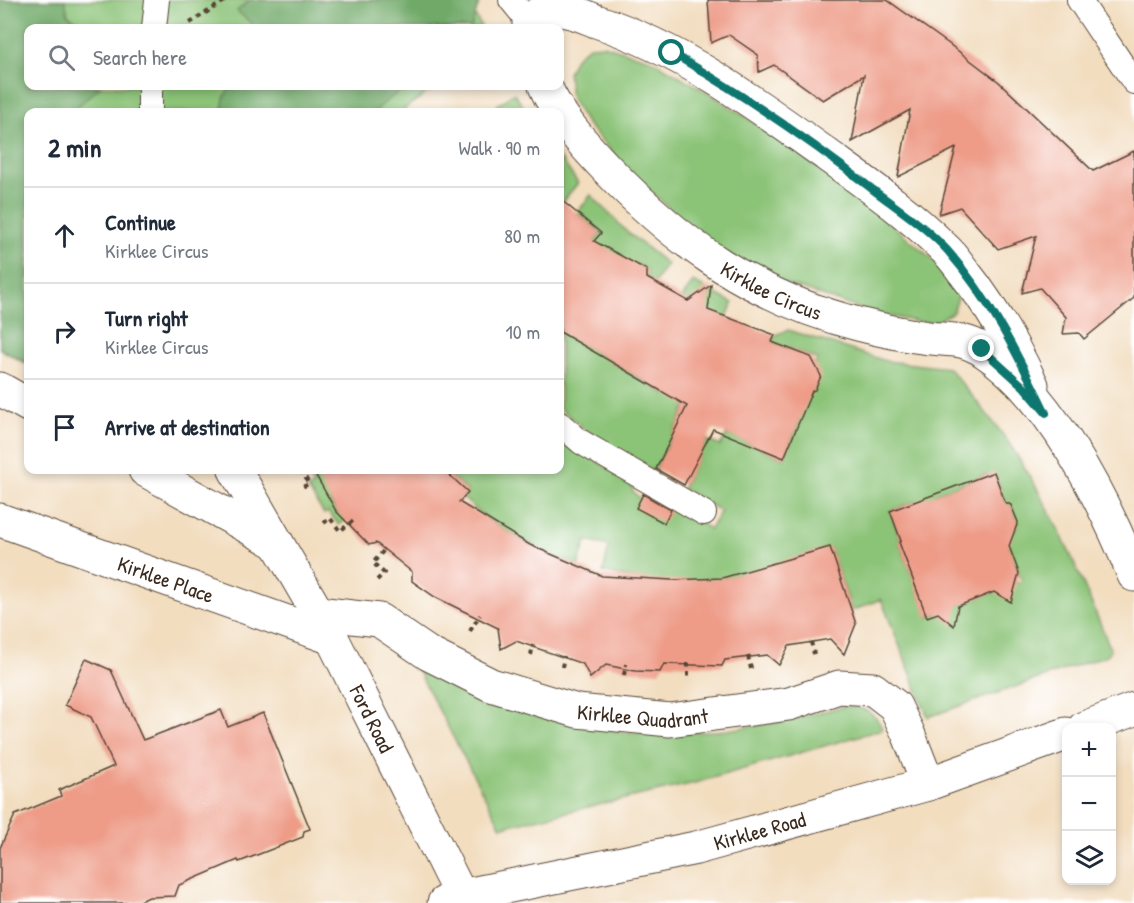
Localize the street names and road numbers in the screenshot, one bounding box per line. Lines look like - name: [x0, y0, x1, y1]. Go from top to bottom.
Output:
- street label: Kirklee Circus: [715, 254, 825, 327]
- street label: Kirklee Place: [114, 549, 218, 609]
- street label: Ford Road: [343, 679, 401, 757]
- street label: Kirklee Quadrant: [576, 697, 711, 735]
- street label: Kirklee Road: [710, 804, 809, 857]

